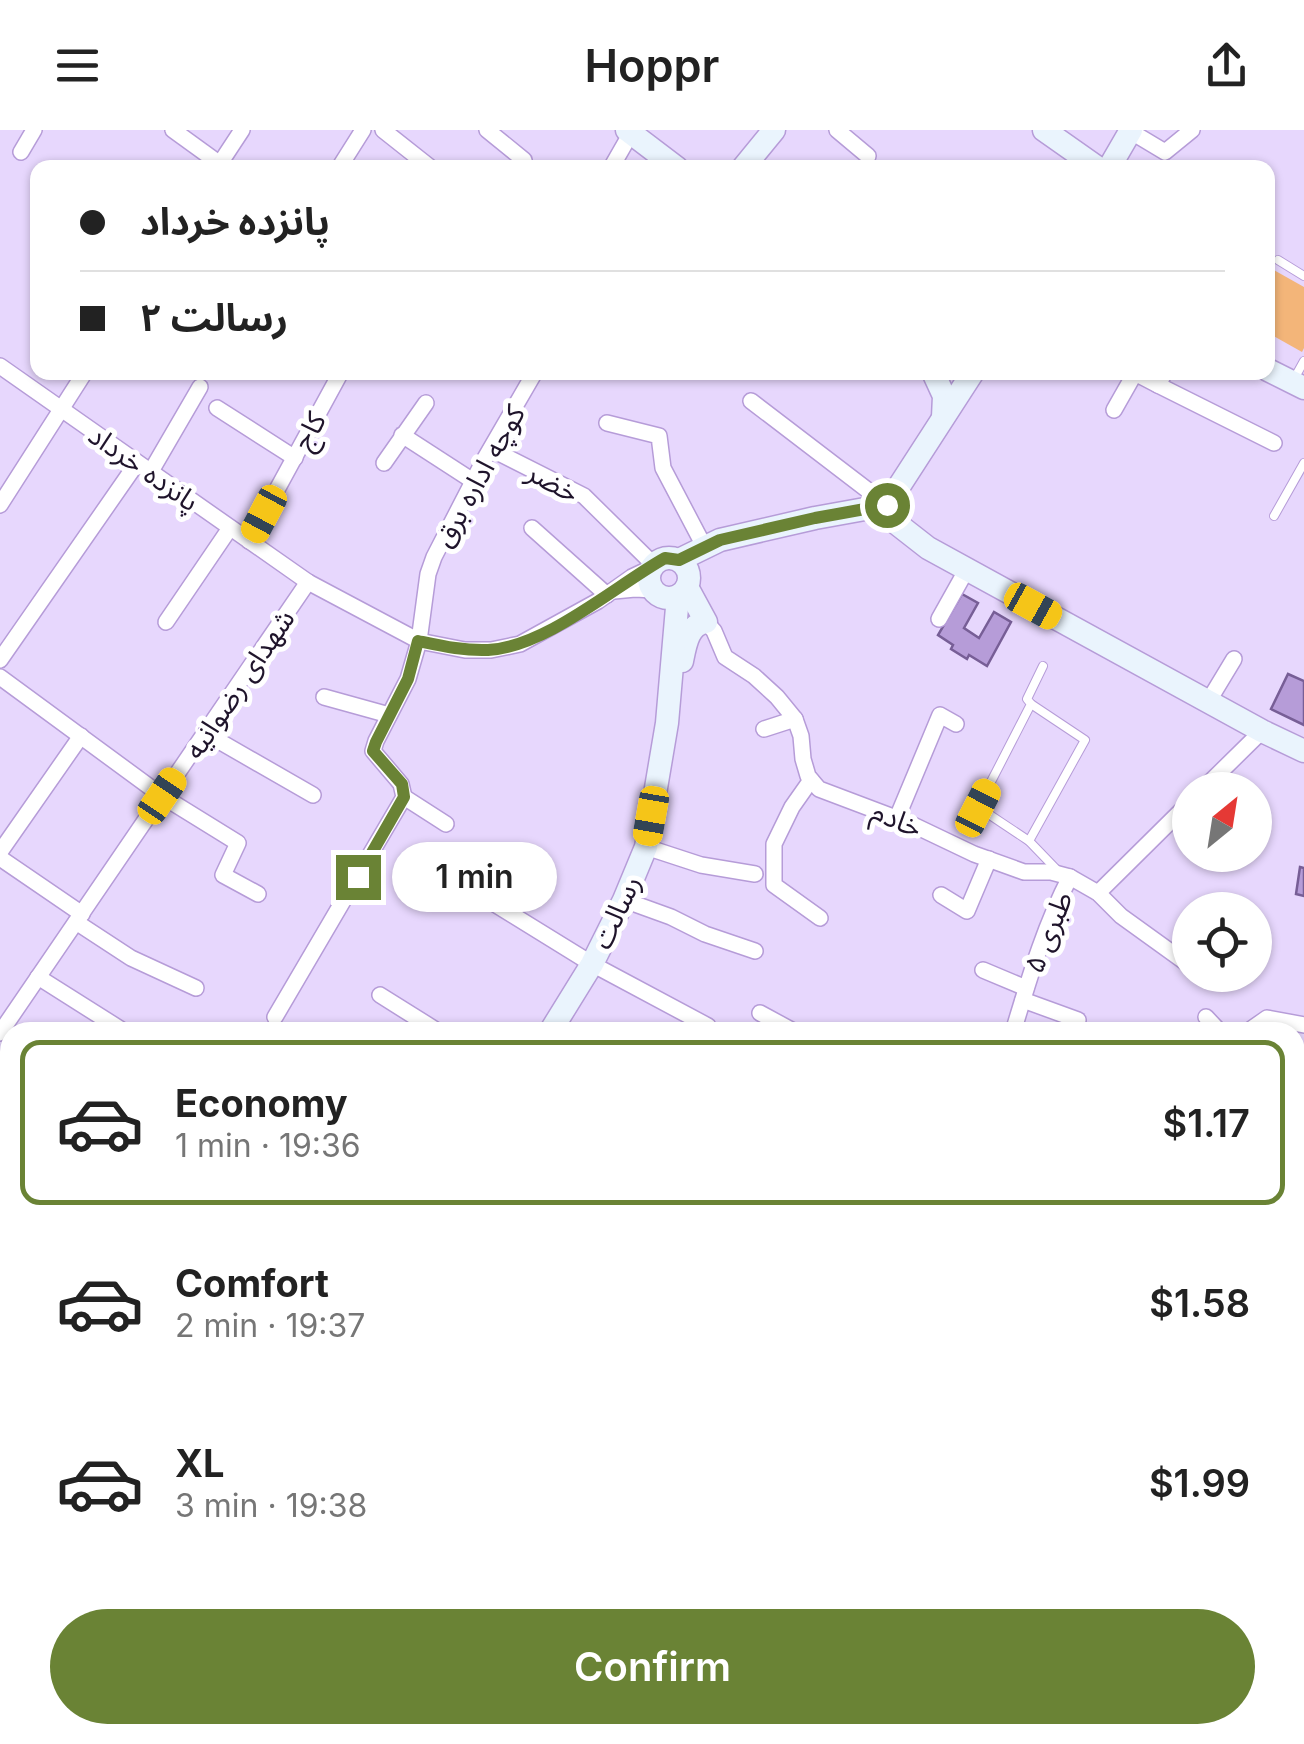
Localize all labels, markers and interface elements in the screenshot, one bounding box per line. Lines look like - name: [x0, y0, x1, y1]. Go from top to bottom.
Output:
- icon: menu: [50, 38, 105, 93]
- text: Hoppr: [585, 38, 719, 93]
- icon: share: [1199, 38, 1254, 93]
- text: پانزده خرداد: [140, 198, 330, 244]
- text: رسالت ۲: [140, 294, 288, 340]
- street label: کوچه اداره برق: [426, 399, 533, 554]
- street label: کاج: [285, 406, 337, 457]
- street label: پانزده خرداد: [82, 418, 206, 519]
- street label: خضر: [520, 454, 585, 510]
- car: [237, 480, 291, 548]
- route start: [865, 483, 910, 528]
- car: [999, 578, 1067, 634]
- street label: شهدای رضوانیه: [177, 603, 301, 765]
- car: [133, 763, 191, 829]
- north arrow: [1172, 772, 1272, 872]
- map controls: [1172, 772, 1272, 992]
- car: [951, 774, 1005, 842]
- car: [631, 784, 671, 848]
- street label: خادم: [865, 794, 927, 848]
- callout: 1 min: [393, 842, 558, 912]
- route end: [336, 855, 381, 900]
- text: 1 min: [435, 857, 514, 896]
- street label: رسالت: [584, 870, 648, 954]
- street label: طبری ۵: [1016, 886, 1080, 978]
- button: locate: [1172, 892, 1272, 992]
- icon: car: [55, 1078, 145, 1168]
- text: Economy: [175, 1080, 348, 1126]
- text: $1.17: [1163, 1100, 1250, 1146]
- text: 1 min · 19:36: [175, 1126, 361, 1165]
- icon: car: [55, 1258, 145, 1348]
- text: Comfort: [175, 1260, 329, 1306]
- text: $1.58: [1149, 1280, 1250, 1326]
- text: 2 min · 19:37: [175, 1306, 365, 1345]
- icon: car: [55, 1438, 145, 1528]
- text: XL: [175, 1440, 225, 1486]
- text: $1.99: [1149, 1460, 1250, 1506]
- text: 3 min · 19:38: [175, 1486, 367, 1525]
- button: Confirm: [50, 1609, 1255, 1724]

